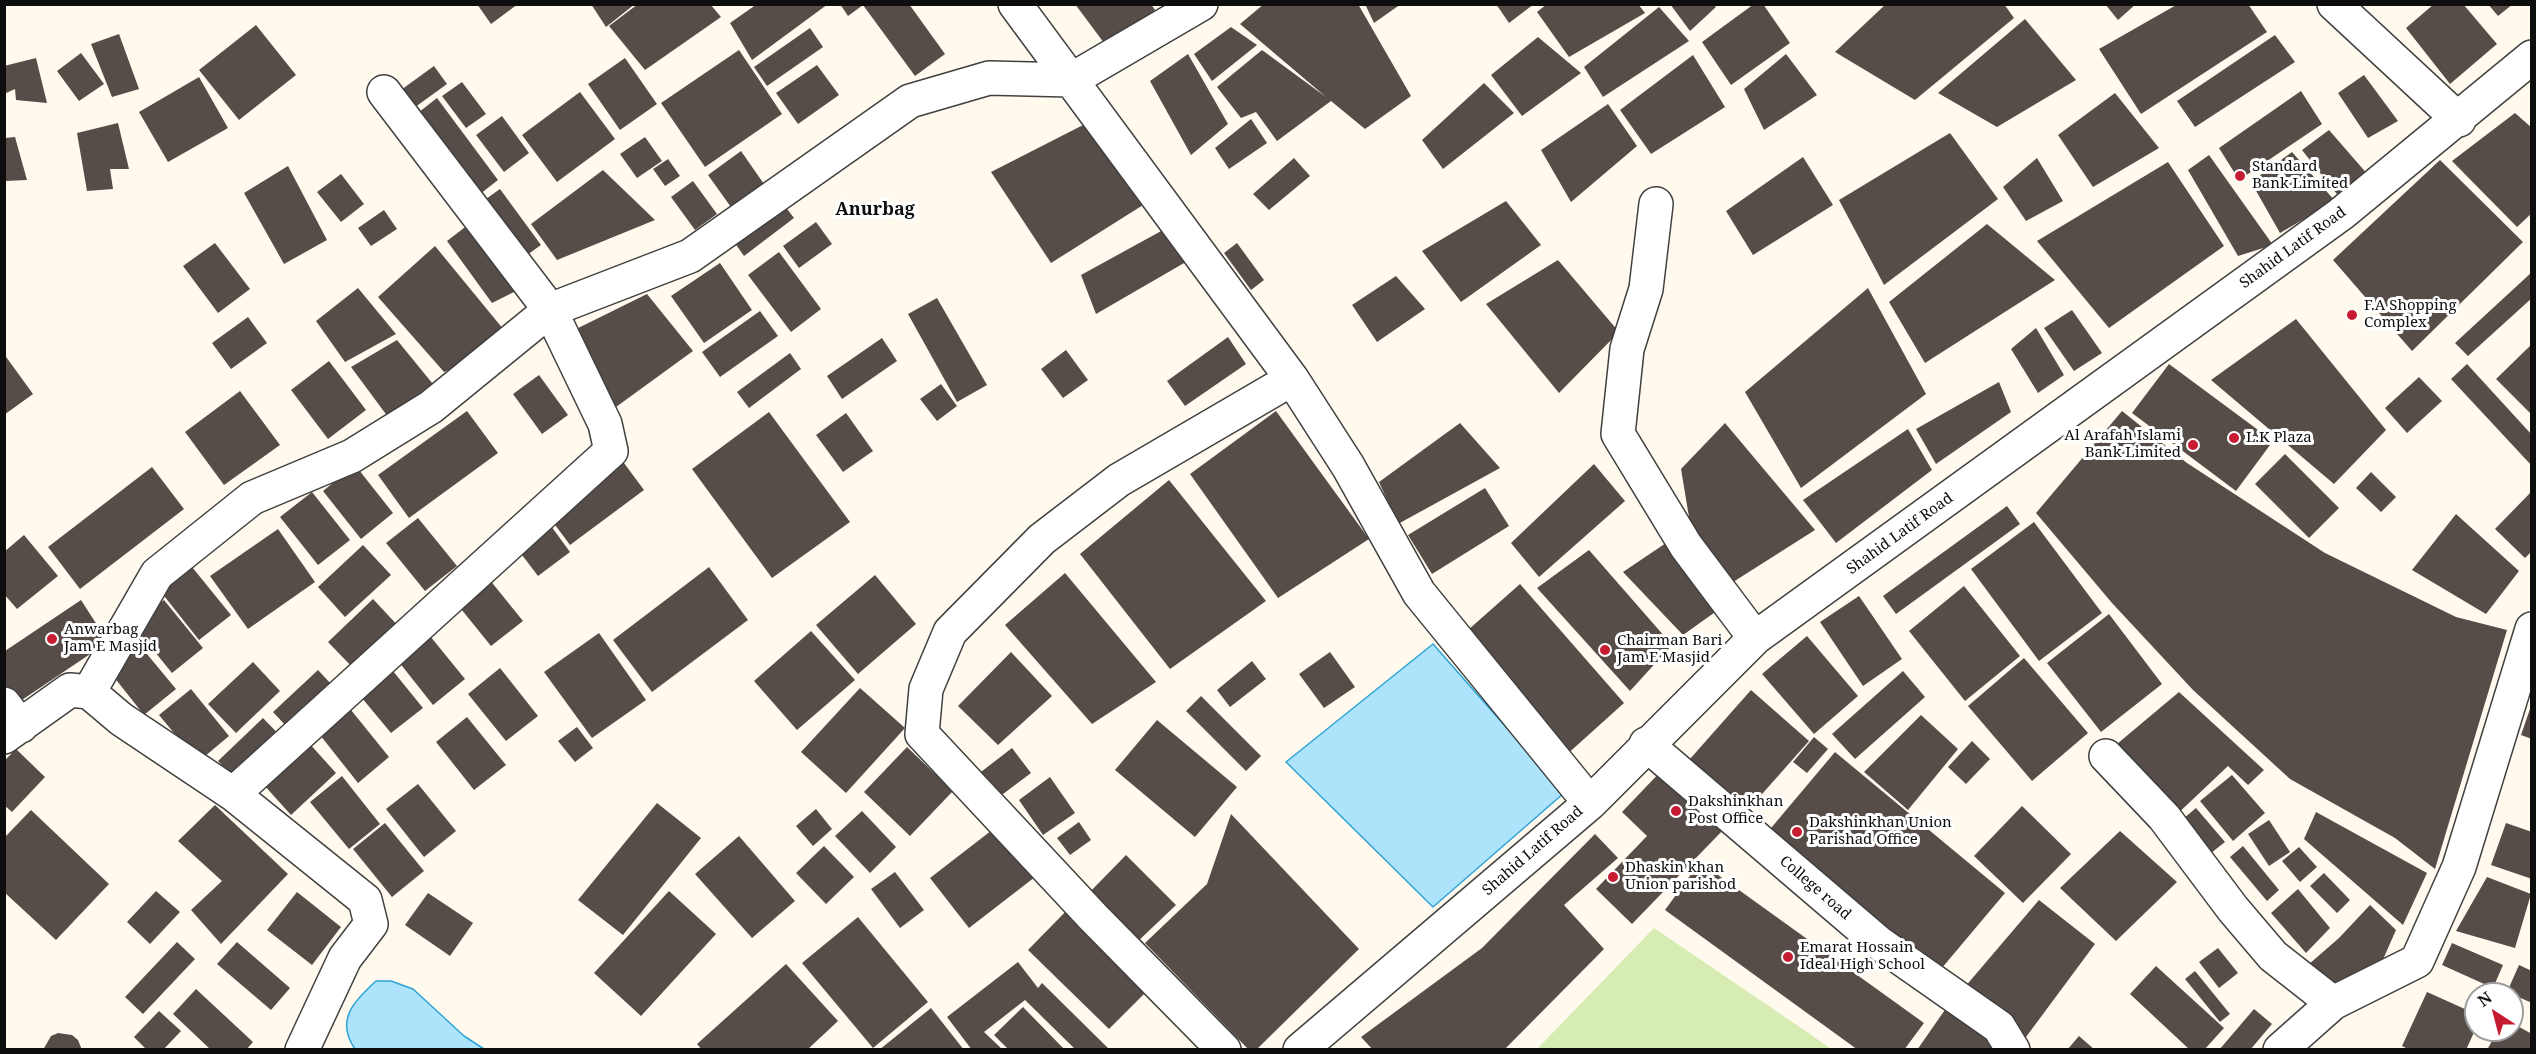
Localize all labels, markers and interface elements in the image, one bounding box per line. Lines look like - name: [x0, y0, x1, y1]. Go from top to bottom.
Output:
- place label: Standard Bank Limited: [2252, 158, 2348, 193]
- marker: Standard Bank Limited: [2233, 169, 2247, 183]
- district label: Anurbag: [835, 199, 915, 221]
- street label: Shahid Latif Road: [2236, 203, 2350, 293]
- place label: F.A Shopping Complex: [2364, 297, 2457, 332]
- marker: F.A Shopping Complex: [2345, 308, 2359, 322]
- place label: Al Arafah Islami Bank Limited: [2064, 427, 2181, 462]
- place label: L.K Plaza: [2246, 429, 2312, 447]
- marker: L.K Plaza: [2227, 431, 2241, 445]
- marker: Al Arafah Islami Bank Limited: [2186, 438, 2200, 452]
- street label: Shahid Latif Road: [1843, 489, 1957, 579]
- place label: Anwarbag Jam E Masjid: [64, 621, 157, 656]
- marker: Anwarbag Jam E Masjid: [45, 632, 59, 646]
- place label: Chairman Bari Jam E Masjid: [1617, 632, 1722, 667]
- marker: Chairman Bari Jam E Masjid: [1598, 643, 1612, 657]
- place label: Dakshinkhan Post Office: [1688, 793, 1783, 828]
- street label: Shahid Latif Road: [1479, 803, 1587, 899]
- marker: Dakshinkhan Post Office: [1669, 804, 1683, 818]
- place label: Dakshinkhan Union Parishad Office: [1809, 814, 1952, 849]
- marker: Dakshinkhan Union Parishad Office: [1790, 825, 1804, 839]
- street label: College road: [1776, 852, 1854, 924]
- place label: Dhaskin khan Union parishod: [1625, 859, 1736, 894]
- marker: Dhaskin khan Union parishod: [1606, 870, 1620, 884]
- place label: Emarat Hossain Ideal High School: [1800, 939, 1925, 974]
- marker: Emarat Hossain Ideal High School: [1781, 950, 1795, 964]
- north arrow: [2464, 982, 2524, 1042]
- text: N: [2473, 986, 2496, 1012]

